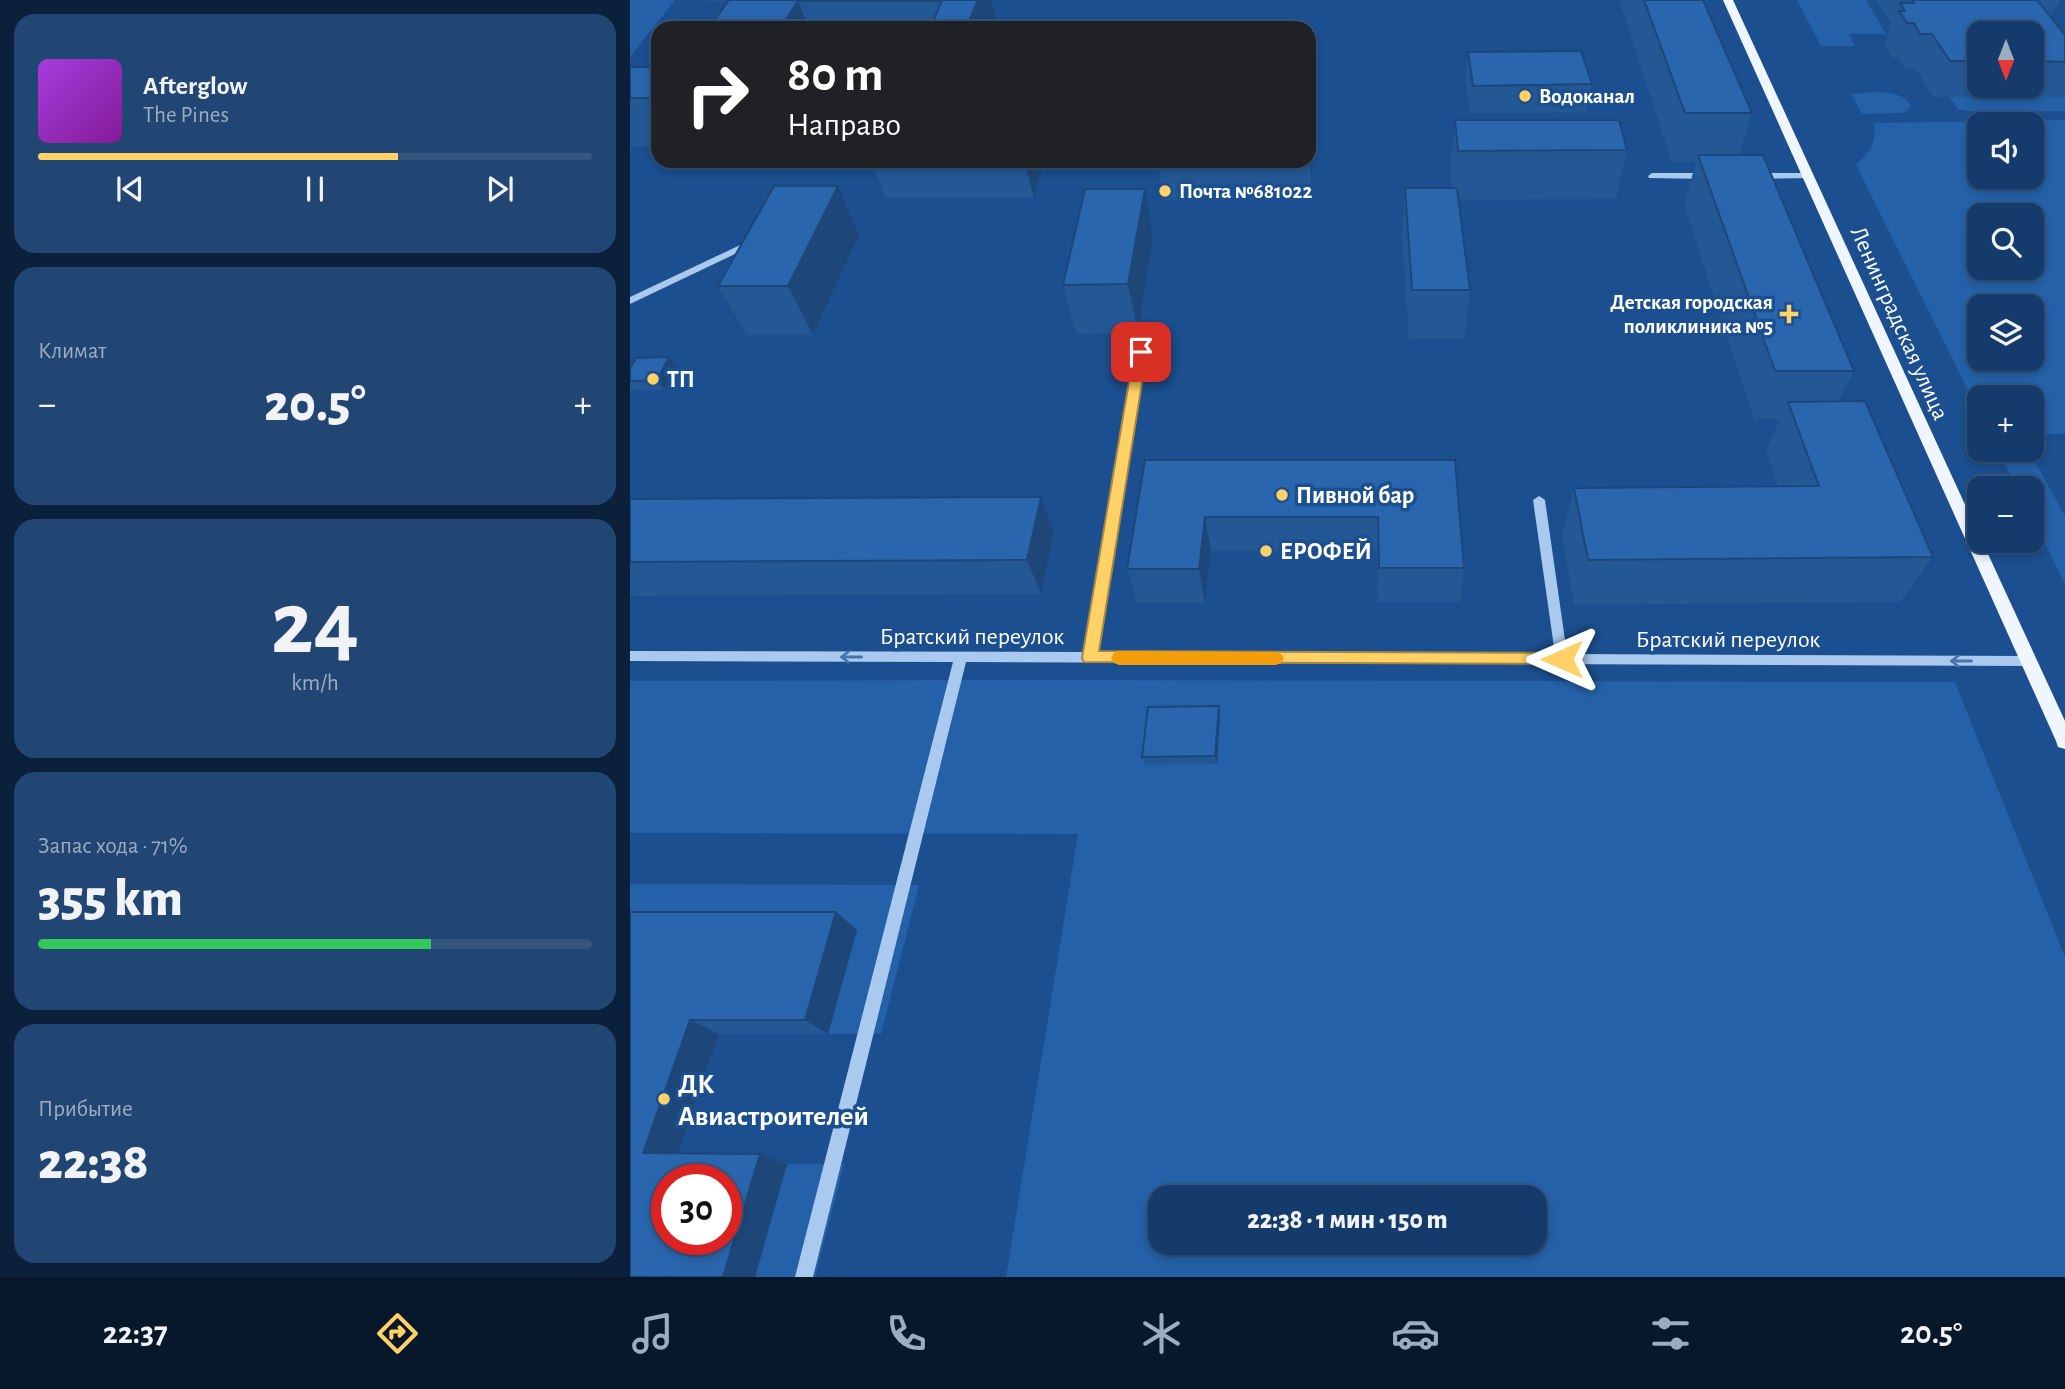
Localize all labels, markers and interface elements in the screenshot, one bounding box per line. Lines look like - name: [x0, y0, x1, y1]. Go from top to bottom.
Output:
- north arrow: [1967, 21, 2044, 98]
- map controls: [1967, 21, 2044, 553]
- icon: right: [672, 49, 763, 140]
- text: 80 m: [787, 51, 884, 100]
- text: Afterglow: [143, 73, 247, 99]
- place label: Водоканал: [1539, 86, 1635, 107]
- marker: Водоканал: [1517, 88, 1533, 104]
- text: The Pines: [143, 104, 229, 127]
- text: Направо: [787, 109, 901, 141]
- button: sound: [1967, 112, 2044, 189]
- icon: previous: [111, 170, 149, 208]
- icon: pause: [296, 170, 334, 208]
- icon: next: [481, 170, 519, 208]
- place label: Почта №681022: [1179, 181, 1312, 202]
- marker: Почта №681022: [1157, 183, 1173, 199]
- button: search: [1967, 203, 2044, 280]
- street label: Ленинградская улица: [1846, 223, 1953, 424]
- place label: Детская городская поликлиника №5: [1610, 292, 1773, 337]
- button: layers: [1967, 294, 2044, 371]
- marker: Детская городская поликлиника №5: [1779, 304, 1799, 324]
- pin: [1111, 322, 1171, 382]
- icon: arrive: [1122, 333, 1160, 371]
- text: Климат: [38, 340, 107, 363]
- place label: ТП: [667, 368, 695, 392]
- marker: ТП: [645, 371, 661, 387]
- text: 20.5°: [264, 378, 366, 430]
- button: +: [1967, 385, 2044, 462]
- text: −: [38, 386, 56, 424]
- text: +: [574, 386, 592, 424]
- button: −: [1967, 476, 2044, 553]
- place label: Пивной бар: [1296, 484, 1414, 508]
- marker: Пивной бар: [1274, 487, 1290, 503]
- place label: ЕРОФЕЙ: [1280, 538, 1372, 564]
- marker: ЕРОФЕЙ: [1258, 543, 1274, 559]
- text: 24: [271, 579, 359, 670]
- position arrow: [1525, 622, 1599, 696]
- street label: Братский переулок: [880, 625, 1064, 649]
- street label: Братский переулок: [1636, 628, 1820, 652]
- one-way arrow: [840, 650, 863, 664]
- one-way arrow: [1949, 654, 1972, 667]
- text: km/h: [291, 672, 339, 695]
- text: Запас хода · 71%: [38, 835, 188, 858]
- text: 355 km: [38, 873, 183, 925]
- place label: ДК Авиастроителей: [678, 1071, 869, 1131]
- marker: ДК Авиастроителей: [656, 1091, 672, 1107]
- text: Прибытие: [38, 1098, 133, 1121]
- text: 22:38: [38, 1136, 149, 1188]
- speed limit sign: 30: [651, 1164, 742, 1255]
- text: 22:38 · 1 мин · 150 m: [1247, 1207, 1448, 1233]
- icon: directions: [373, 1309, 422, 1358]
- icon: music: [628, 1309, 677, 1358]
- icon: phone: [882, 1309, 931, 1358]
- icon: climate: [1137, 1309, 1186, 1358]
- icon: car: [1391, 1309, 1440, 1358]
- icon: filters: [1646, 1309, 1695, 1358]
- text: 22:37: [103, 1317, 168, 1349]
- text: 20.5°: [1900, 1317, 1962, 1349]

